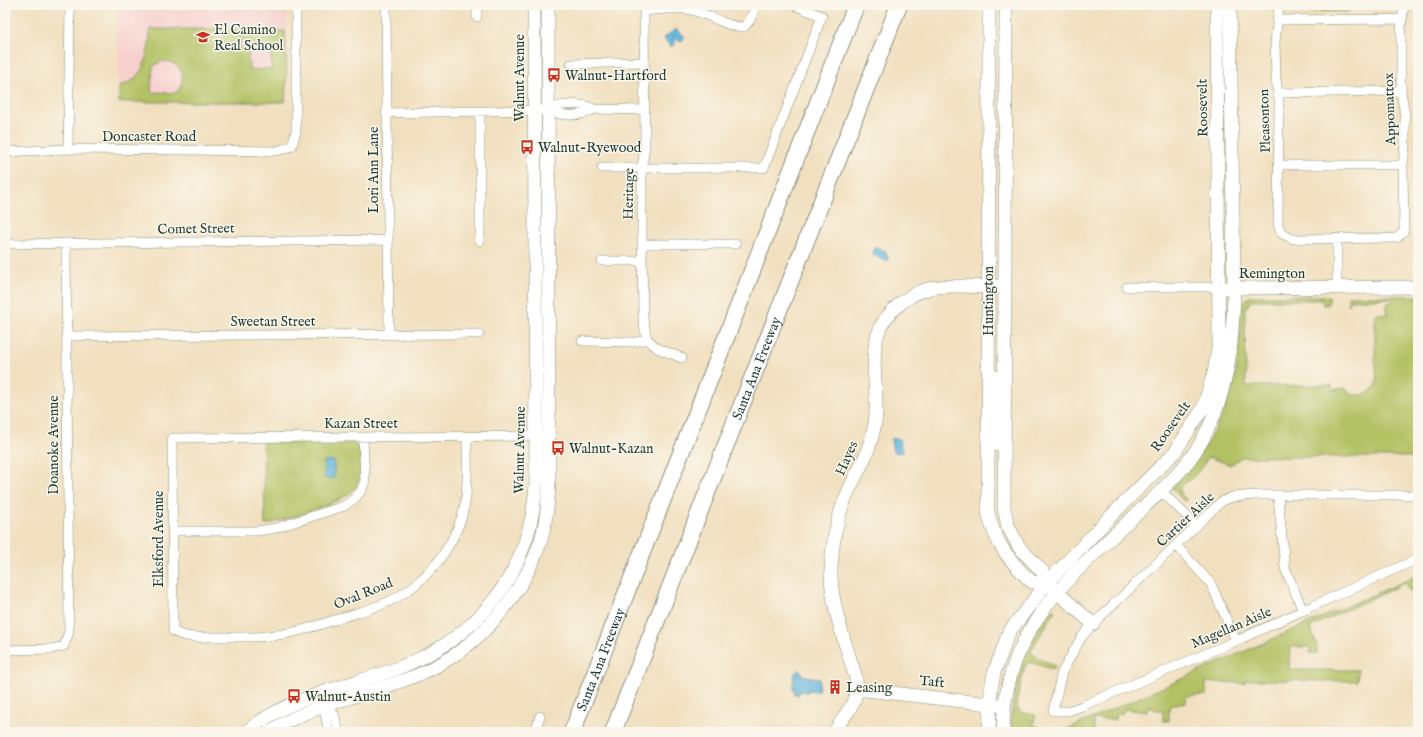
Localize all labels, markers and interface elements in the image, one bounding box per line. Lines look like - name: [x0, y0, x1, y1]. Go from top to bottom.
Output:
- place label: El Camino Real School: [214, 21, 284, 55]
- school or university icon: El Camino Real School: [195, 29, 211, 45]
- street label: Walnut Avenue: [511, 34, 529, 122]
- bus stop icon: Walnut-Hartford: [546, 67, 562, 83]
- place label: Walnut-Hartford: [565, 67, 667, 85]
- street label: Appomattox: [1380, 72, 1400, 147]
- street label: Roosevelt: [1193, 79, 1213, 137]
- street label: Pleasonton: [1255, 88, 1275, 153]
- street label: Lori Ann Lane: [365, 126, 383, 213]
- street label: Doncaster Road: [102, 128, 197, 146]
- bus stop icon: Walnut-Ryewood: [519, 139, 535, 155]
- place label: Walnut-Ryewood: [538, 139, 642, 157]
- street label: Heritage: [620, 167, 638, 220]
- street label: Comet Street: [157, 219, 235, 239]
- street label: Remington: [1239, 265, 1306, 283]
- street label: Huntington: [980, 266, 998, 336]
- street label: Sweetan Street: [230, 313, 316, 331]
- street label: Santa Ana Freeway: [729, 314, 786, 423]
- street label: Doanoke Avenue: [45, 395, 63, 495]
- street label: Roosevelt: [1147, 397, 1195, 456]
- street label: Walnut Avenue: [510, 405, 530, 494]
- street label: Kazan Street: [324, 415, 398, 433]
- street label: Hayes: [831, 438, 862, 479]
- bus stop icon: Walnut-Kazan: [550, 440, 566, 456]
- place label: Walnut-Kazan: [569, 440, 654, 458]
- street label: Cartier Aisle: [1153, 488, 1219, 551]
- street label: Elksford Avenue: [150, 490, 168, 587]
- street label: Oval Road: [331, 574, 396, 614]
- street label: Magellan Aisle: [1188, 603, 1275, 653]
- street label: Santa Ana Freeway: [573, 605, 630, 714]
- street label: Taft: [918, 672, 945, 692]
- building icon: Leasing: [827, 679, 843, 695]
- place label: Leasing: [846, 679, 893, 697]
- bus stop icon: Walnut-Austin: [286, 688, 302, 704]
- place label: Walnut-Austin: [305, 688, 391, 706]

